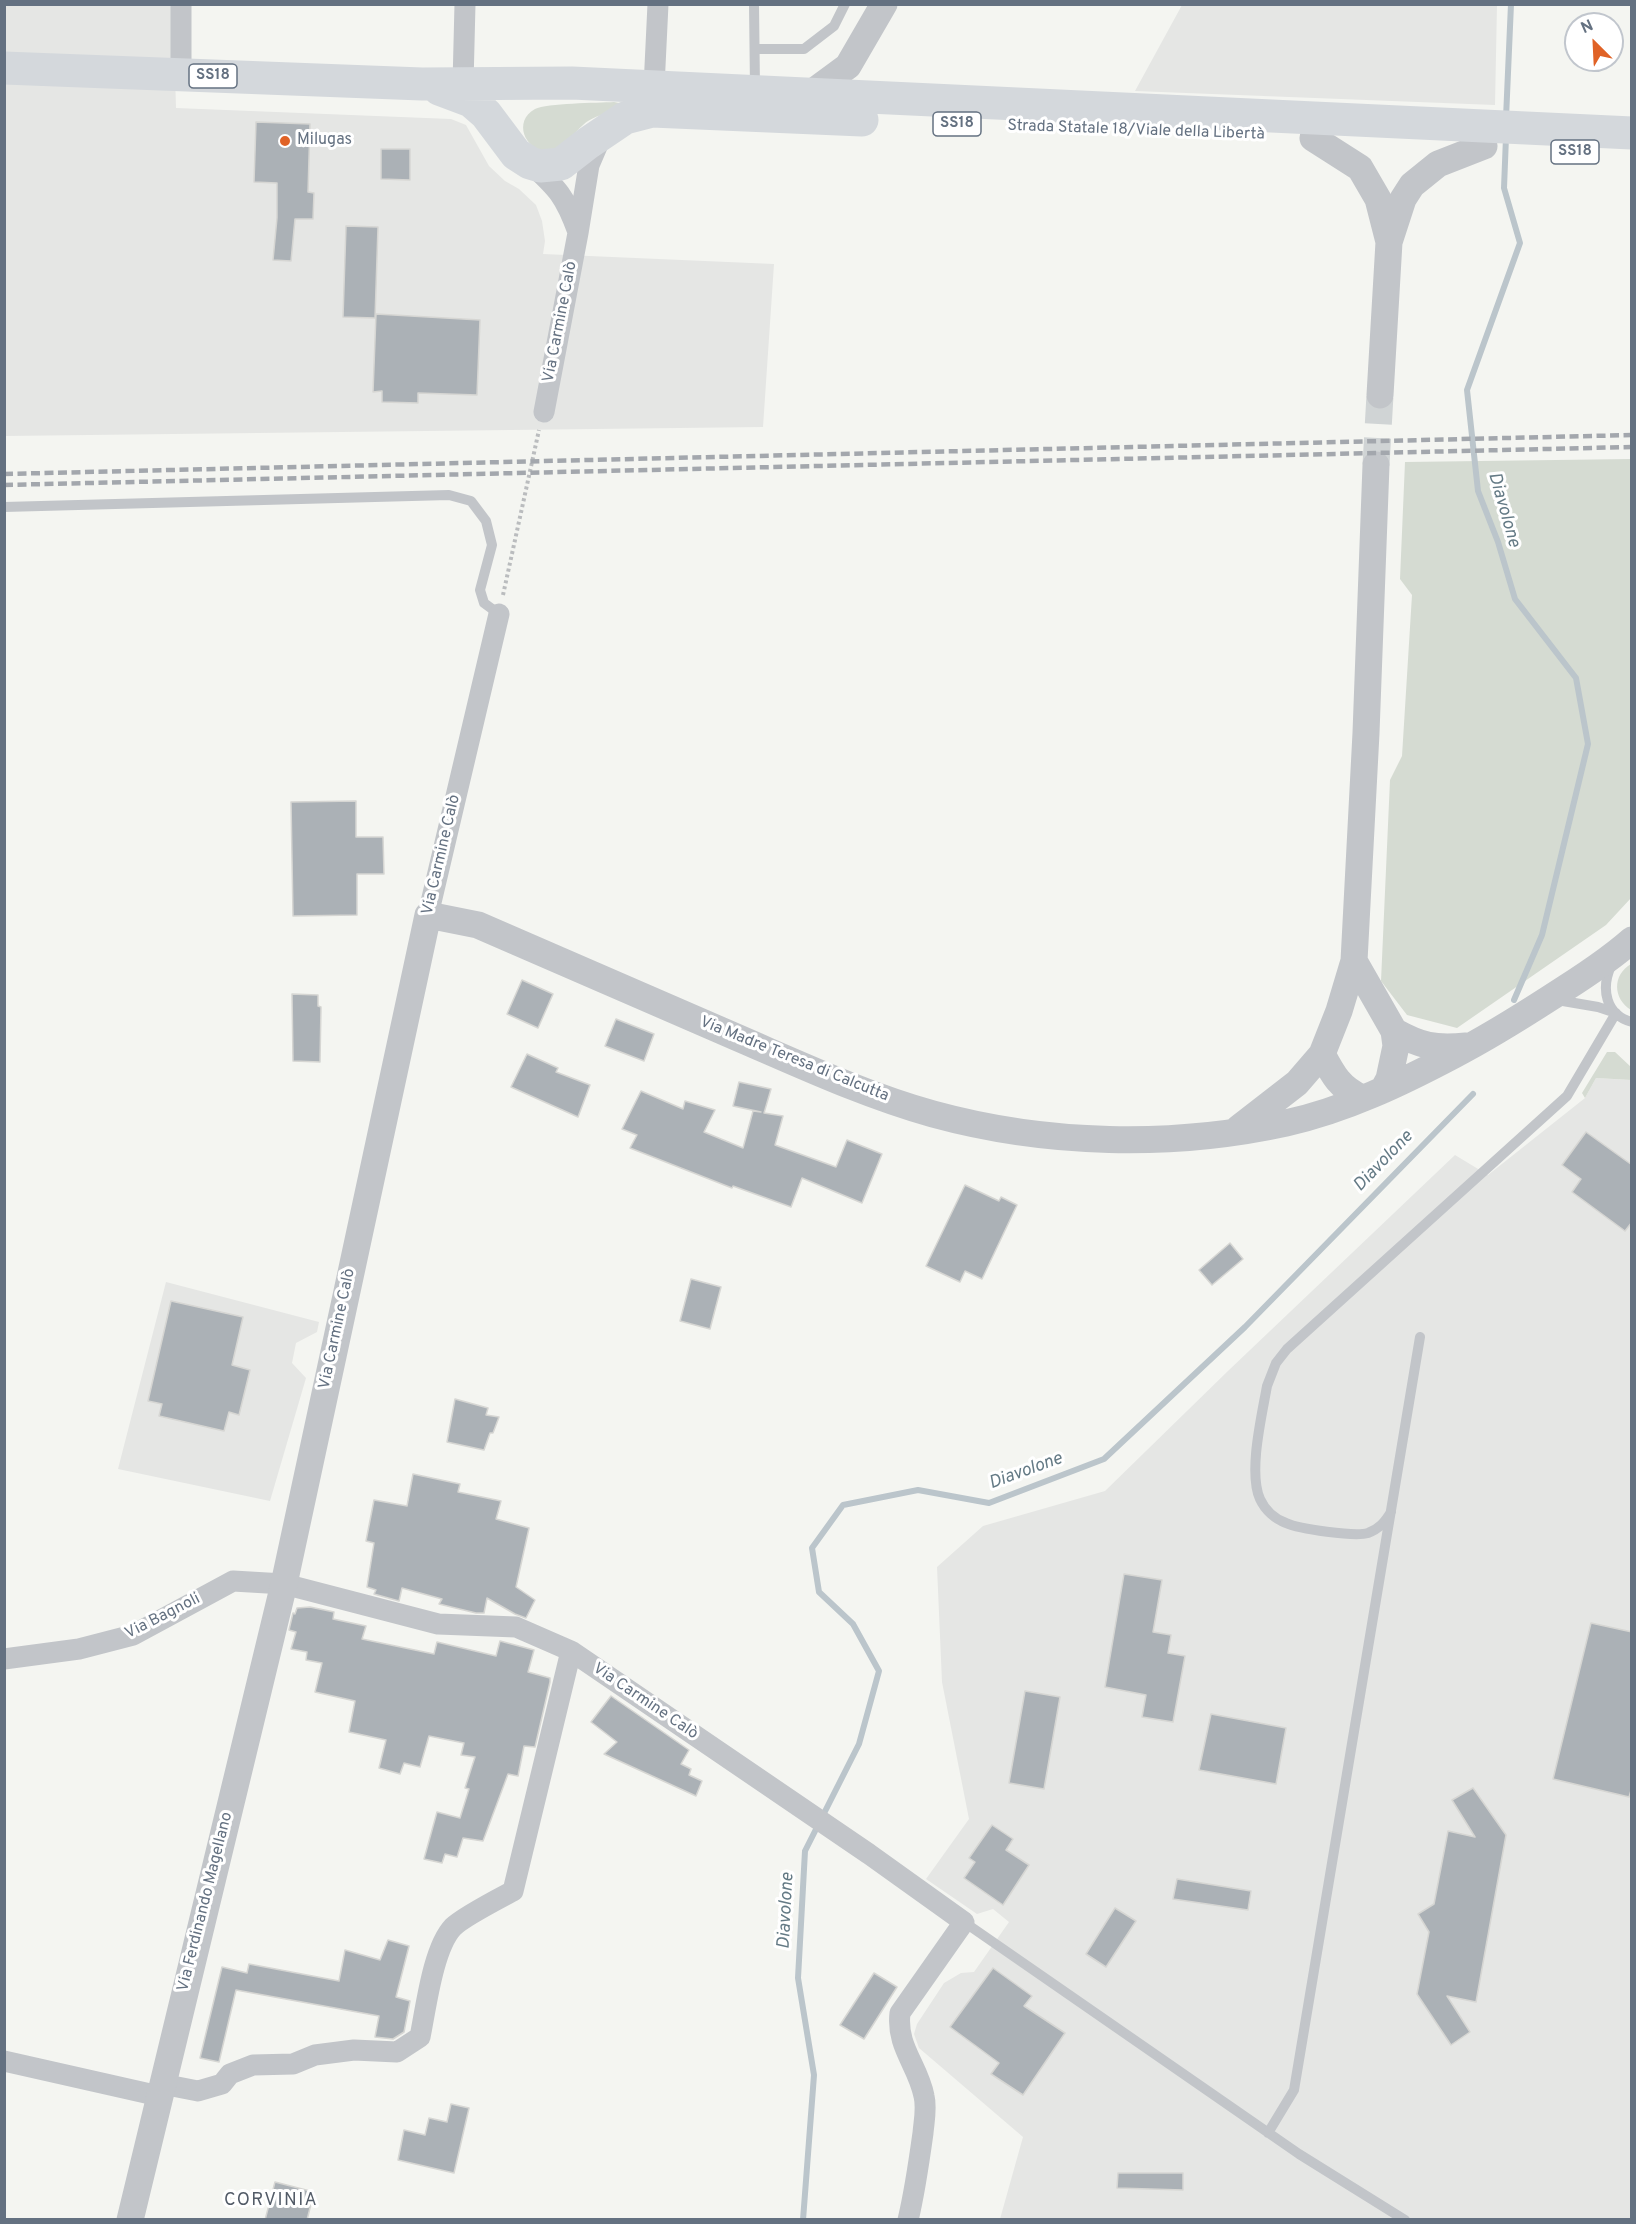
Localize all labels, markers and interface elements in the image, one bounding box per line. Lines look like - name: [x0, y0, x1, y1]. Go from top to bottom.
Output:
- north arrow: [1564, 12, 1624, 72]
- text: N: [1578, 16, 1597, 39]
- road number: SS18: [189, 64, 237, 88]
- road number: SS18: [933, 112, 981, 136]
- street label: Strada Statale 18/Viale della Libertà: [1007, 117, 1265, 145]
- place label: Milugas: [297, 131, 352, 151]
- marker: Milugas: [278, 134, 292, 148]
- road number: SS18: [1551, 140, 1599, 164]
- street label: Via Carmine Calò: [540, 260, 582, 384]
- water label: Diavolone: [1482, 470, 1524, 550]
- street label: Via Carmine Calò: [419, 793, 465, 917]
- street label: Via Madre Teresa di Calcutta: [697, 1013, 891, 1107]
- water label: Diavolone: [1350, 1127, 1418, 1197]
- street label: Via Carmine Calò: [316, 1267, 360, 1391]
- water label: Diavolone: [986, 1449, 1066, 1495]
- street label: Via Bagnoli: [122, 1590, 204, 1644]
- street label: Via Carmine Calò: [589, 1660, 701, 1744]
- street label: Via Ferdinando Magellano: [174, 1810, 238, 1994]
- water label: Diavolone: [774, 1872, 800, 1950]
- district label: CORVINIA: [224, 2190, 318, 2212]

